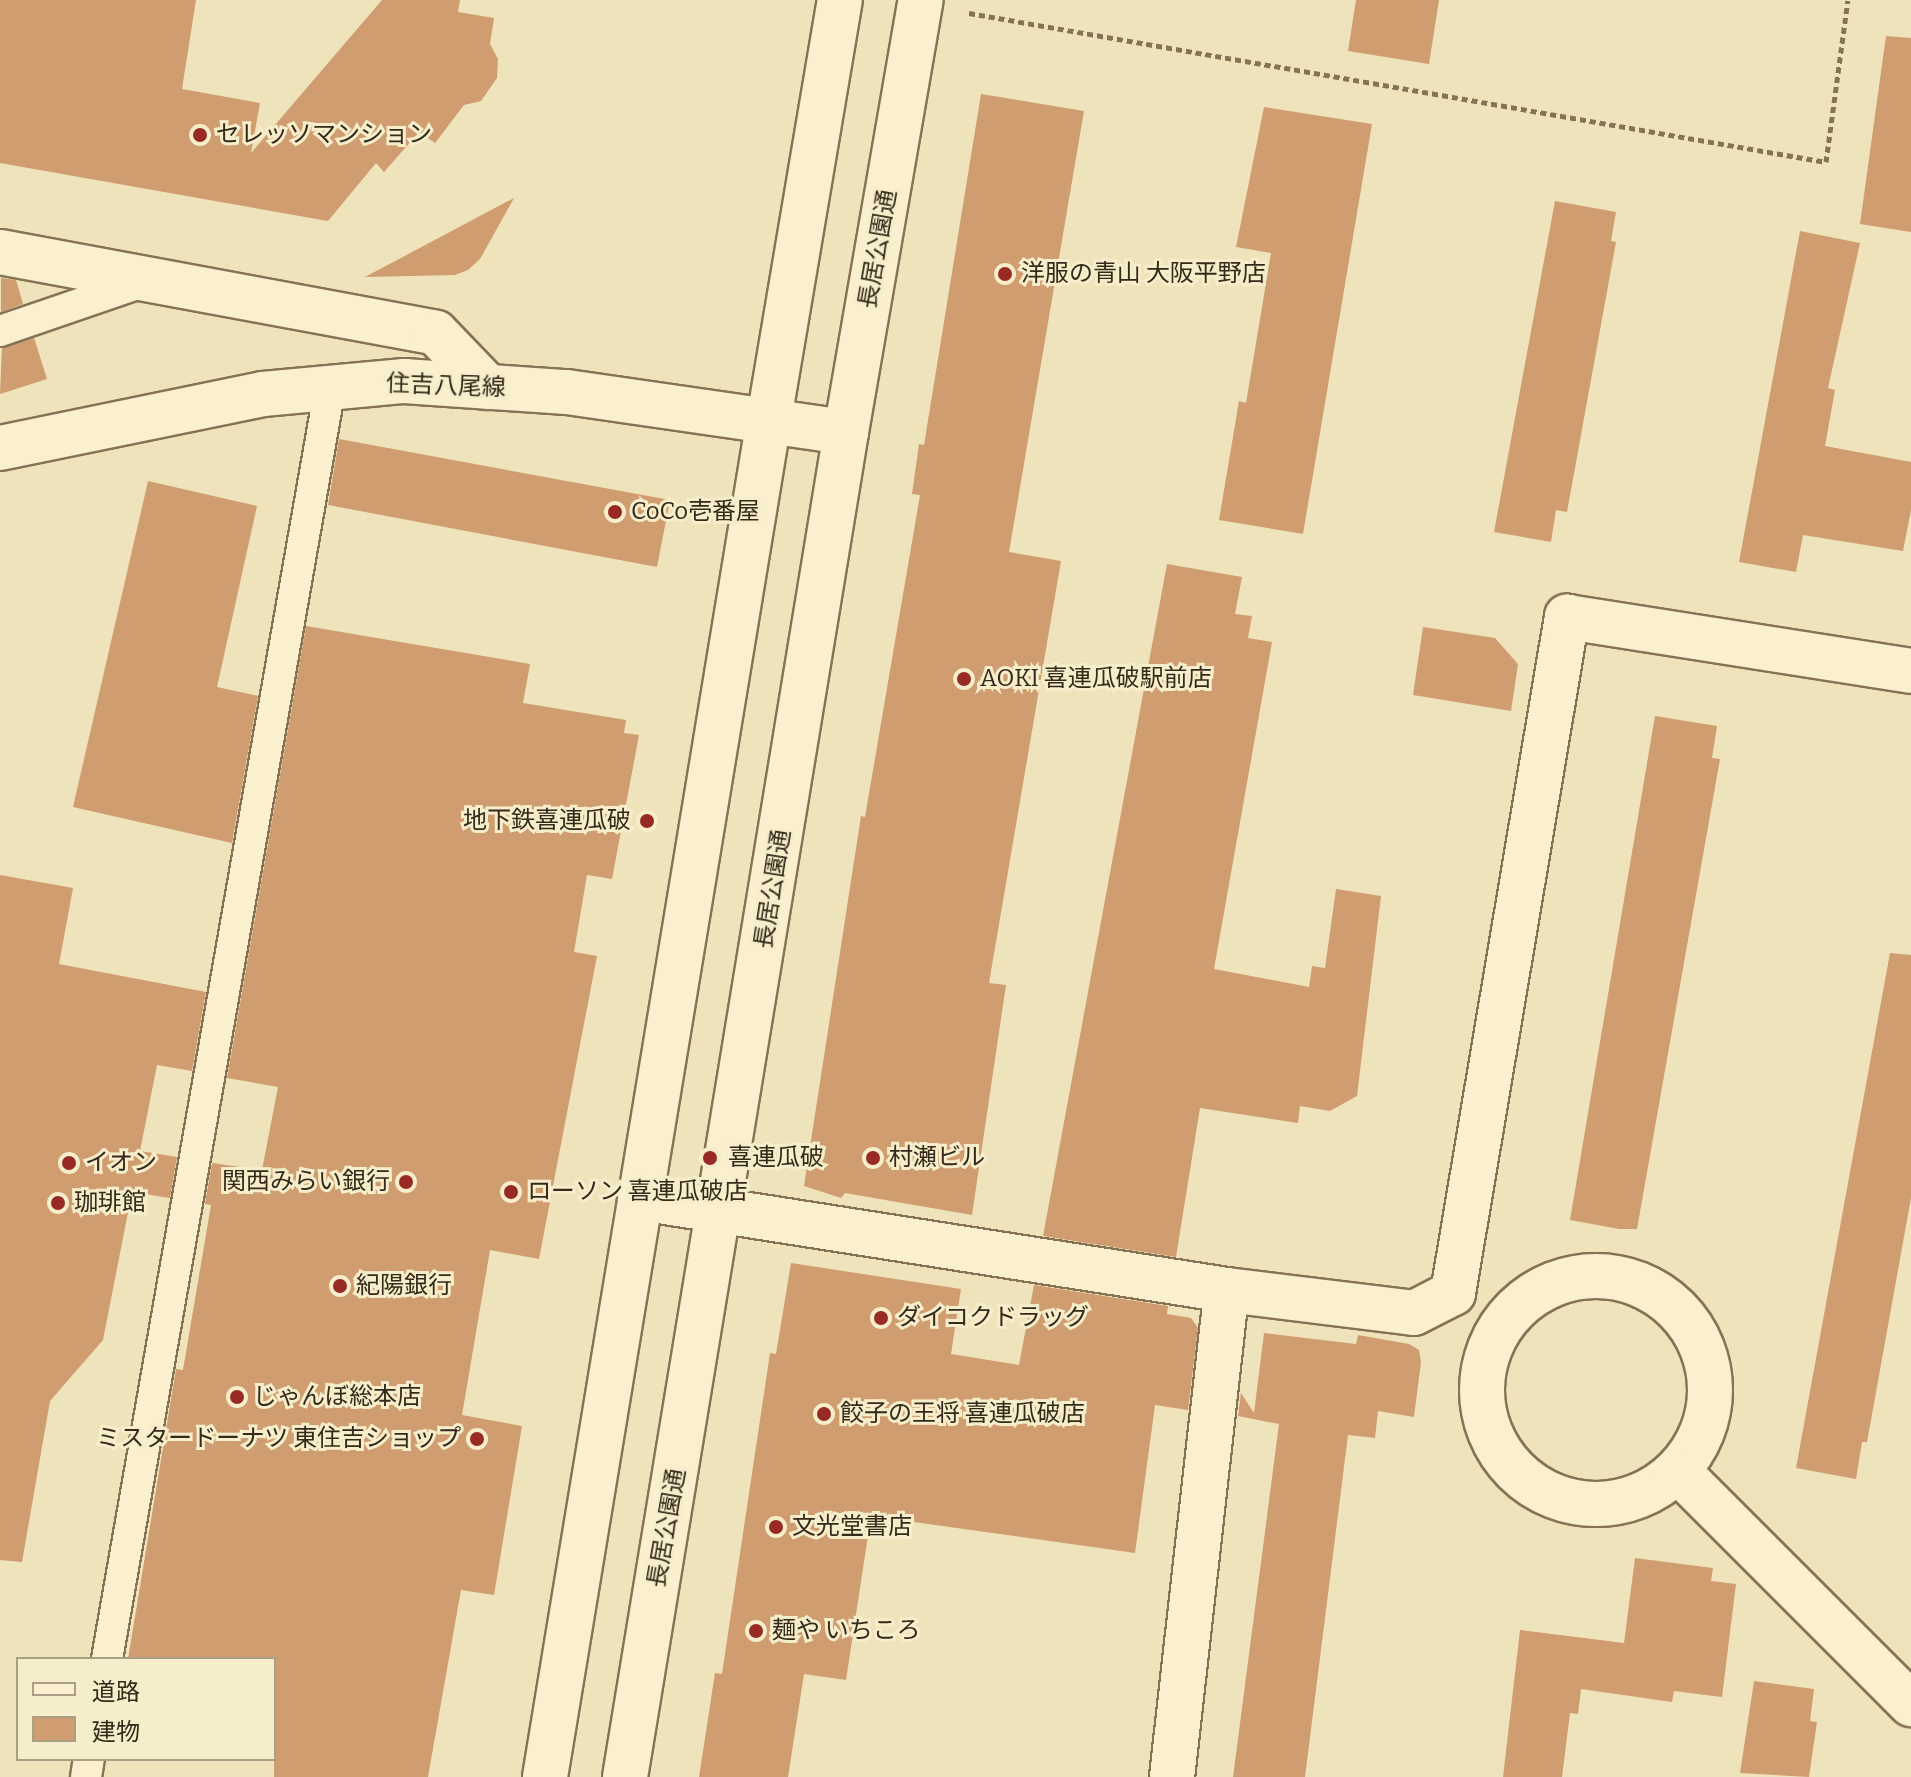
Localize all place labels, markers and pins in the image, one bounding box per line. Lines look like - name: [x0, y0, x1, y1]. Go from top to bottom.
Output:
- place label: セレッソマンション: [216, 121, 432, 149]
- marker: セレッソマンション: [191, 126, 209, 144]
- place label: 洋服の青山 大阪平野店: [1021, 260, 1266, 288]
- marker: 洋服の青山 大阪平野店: [996, 265, 1014, 283]
- place label: CoCo壱番屋: [631, 498, 760, 526]
- marker: CoCo壱番屋: [606, 503, 624, 521]
- place label: AOKI 喜連瓜破駅前店: [980, 665, 1212, 693]
- marker: AOKI 喜連瓜破駅前店: [955, 670, 973, 688]
- place label: 地下鉄喜連瓜破: [463, 807, 631, 835]
- marker: 地下鉄喜連瓜破: [638, 812, 656, 830]
- place label: 喜連瓜破: [728, 1144, 824, 1172]
- place label: 村瀬ビル: [889, 1144, 985, 1172]
- marker: 喜連瓜破: [699, 1147, 721, 1169]
- place label: イオン: [85, 1149, 157, 1177]
- marker: 村瀬ビル: [864, 1149, 882, 1167]
- marker: イオン: [60, 1154, 78, 1172]
- place label: 関西みらい銀行: [222, 1168, 390, 1196]
- marker: 関西みらい銀行: [397, 1173, 415, 1191]
- place label: ローソン 喜連瓜破店: [527, 1178, 748, 1206]
- marker: ローソン 喜連瓜破店: [502, 1183, 520, 1201]
- place label: 珈琲館: [74, 1189, 146, 1217]
- marker: 珈琲館: [49, 1194, 67, 1212]
- place label: 紀陽銀行: [356, 1272, 452, 1300]
- marker: 紀陽銀行: [331, 1277, 349, 1295]
- place label: ダイコクドラッグ: [897, 1304, 1089, 1332]
- marker: ダイコクドラッグ: [872, 1309, 890, 1327]
- place label: じゃんぼ総本店: [253, 1383, 421, 1411]
- marker: じゃんぼ総本店: [228, 1388, 246, 1406]
- place label: 餃子の王将 喜連瓜破店: [840, 1400, 1085, 1428]
- marker: 餃子の王将 喜連瓜破店: [815, 1405, 833, 1423]
- place label: ミスタードーナツ 東住吉ショップ: [96, 1425, 461, 1453]
- marker: ミスタードーナツ 東住吉ショップ: [468, 1430, 486, 1448]
- place label: 文光堂書店: [792, 1513, 912, 1541]
- marker: 文光堂書店: [767, 1518, 785, 1536]
- place label: 麺や いちころ: [772, 1617, 921, 1645]
- marker: 麺や いちころ: [747, 1622, 765, 1640]

